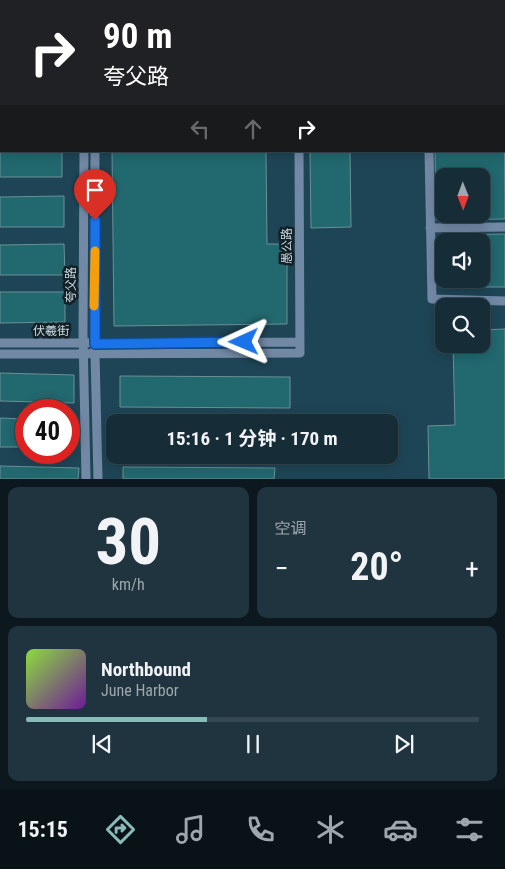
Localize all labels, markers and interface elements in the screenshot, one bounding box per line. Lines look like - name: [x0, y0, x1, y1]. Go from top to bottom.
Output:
- text: 90 m: [103, 16, 172, 57]
- icon: right: [20, 20, 85, 85]
- text: 夸父路: [103, 64, 169, 89]
- icon: left: [186, 115, 214, 143]
- icon: ahead: [239, 115, 267, 143]
- icon: right: [292, 115, 320, 143]
- north arrow: [435, 168, 490, 222]
- map controls: [435, 168, 490, 353]
- pin: [74, 169, 116, 220]
- icon: arrive: [81, 176, 109, 204]
- street label: 愚公路: [280, 228, 294, 264]
- button: sound: [435, 233, 490, 288]
- street label: 夸父路: [64, 267, 78, 303]
- button: search: [435, 298, 490, 353]
- position arrow: [217, 315, 269, 367]
- street label: 伏羲街: [33, 324, 69, 338]
- speed limit sign: 40: [15, 399, 80, 464]
- text: 15:16 · 1 分钟 · 170 m: [166, 427, 338, 450]
- text: 30: [95, 504, 161, 580]
- text: 空调: [275, 519, 307, 538]
- text: 20°: [350, 545, 403, 589]
- text: −: [275, 552, 289, 585]
- text: +: [465, 552, 479, 585]
- text: km/h: [112, 575, 145, 594]
- text: Northbound: [101, 658, 191, 681]
- text: June Harbor: [101, 681, 179, 700]
- icon: previous: [88, 730, 116, 758]
- icon: pause: [239, 730, 267, 758]
- icon: next: [390, 730, 418, 758]
- icon: directions: [103, 812, 138, 847]
- icon: music: [173, 812, 208, 847]
- icon: phone: [243, 812, 278, 847]
- icon: climate: [313, 812, 348, 847]
- icon: car: [383, 812, 418, 847]
- icon: filters: [452, 812, 487, 847]
- text: 15:15: [17, 817, 68, 842]

